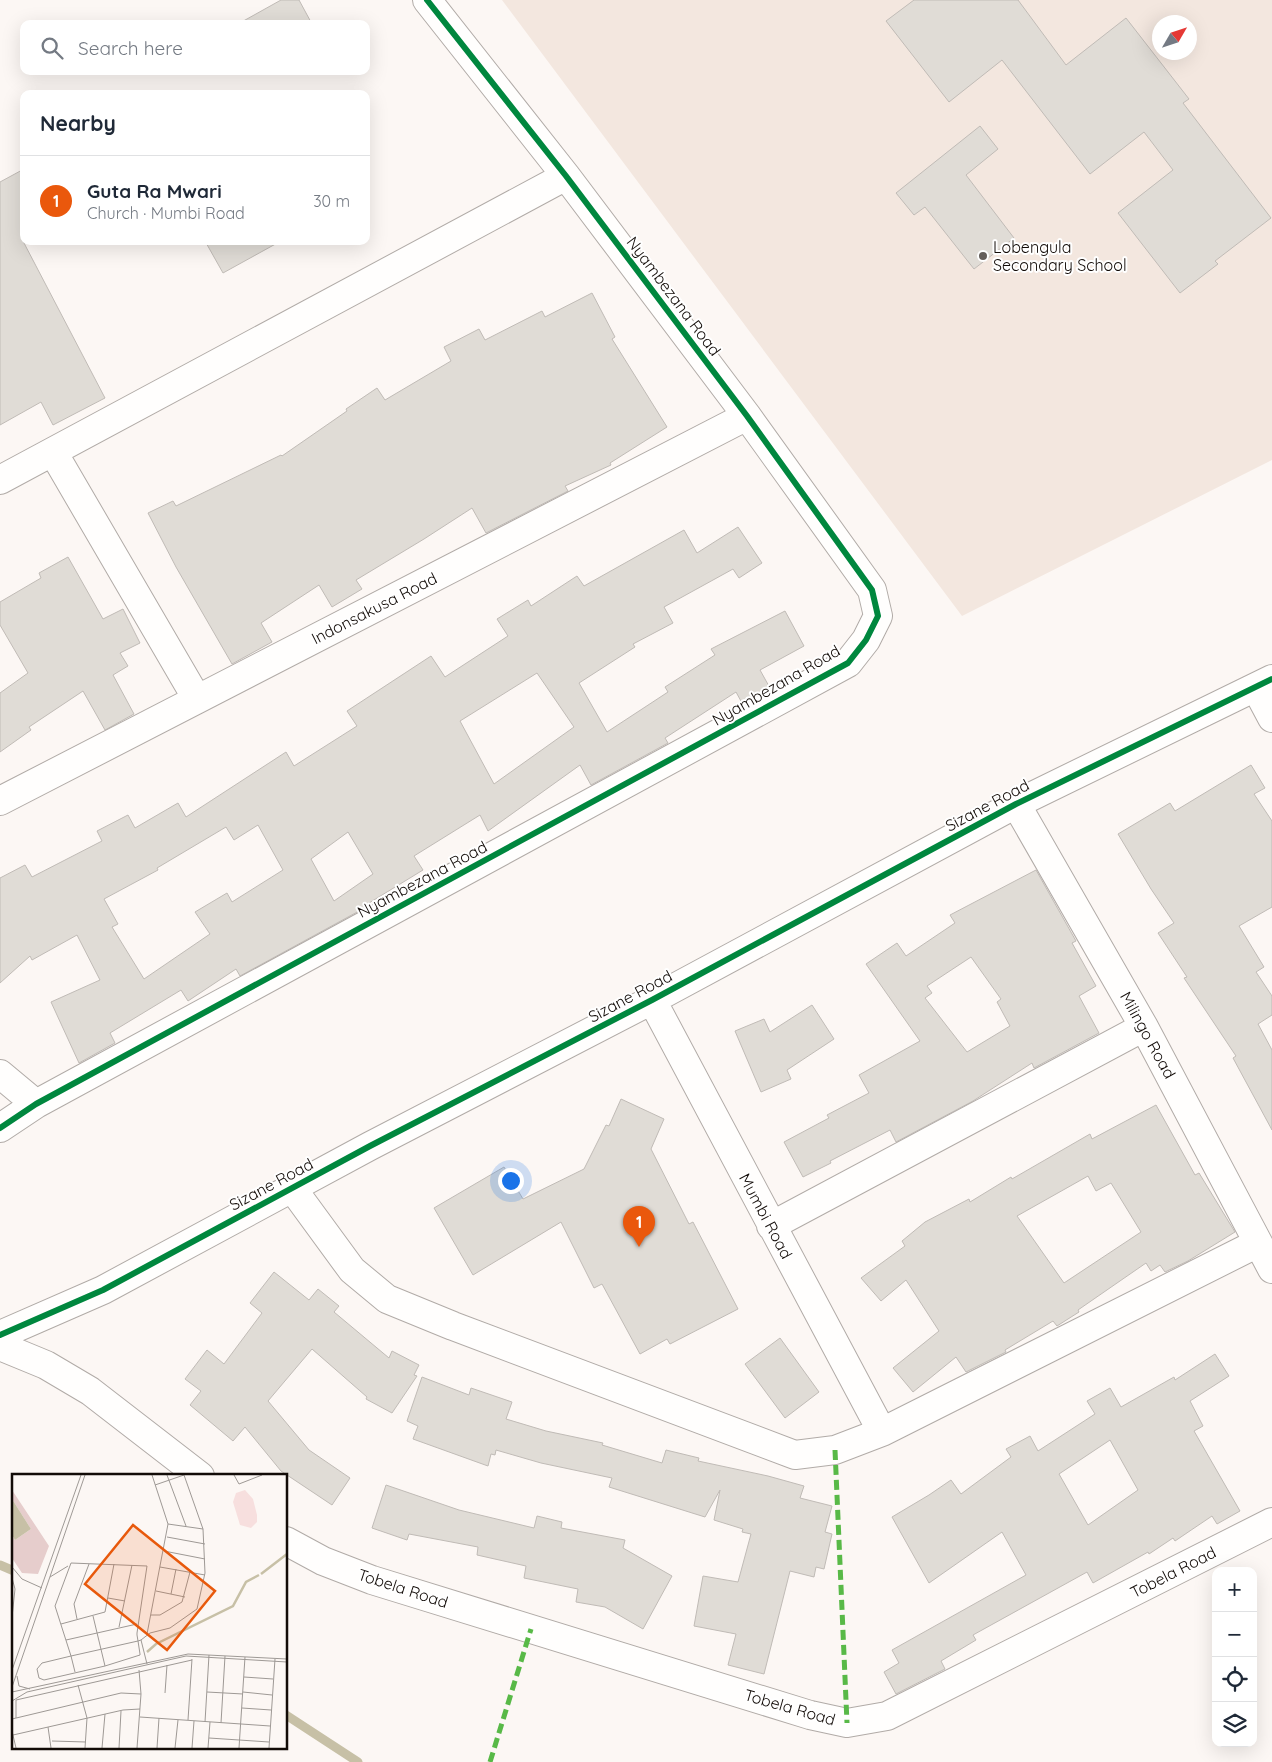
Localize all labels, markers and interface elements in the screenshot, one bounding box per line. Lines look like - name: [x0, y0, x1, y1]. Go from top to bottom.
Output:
- north arrow: [1152, 15, 1197, 60]
- search box: [20, 20, 370, 75]
- icon: search: [38, 34, 66, 62]
- text: Search here: [78, 36, 183, 60]
- text: Nearby: [40, 110, 116, 136]
- text: Guta Ra Mwari: [87, 179, 222, 203]
- text: 1: [53, 191, 59, 211]
- text: 30 m: [313, 191, 350, 211]
- text: Church · Mumbi Road: [87, 203, 245, 223]
- street label: Nyambezana Road: [623, 232, 725, 360]
- place label: Lobengula Secondary School: [993, 237, 1127, 275]
- marker: Lobengula Secondary School: [977, 250, 989, 262]
- street label: Indonsakusa Road: [308, 568, 440, 648]
- street label: Nyambezana Road: [709, 640, 843, 730]
- street label: Sizane Road: [942, 775, 1032, 835]
- street label: Nyambezana Road: [354, 836, 490, 922]
- street label: Sizane Road: [585, 966, 675, 1026]
- street label: Milingo Road: [1116, 988, 1180, 1082]
- street label: Sizane Road: [226, 1154, 316, 1214]
- your location: [498, 1168, 524, 1194]
- street label: Mumbi Road: [735, 1170, 797, 1262]
- pin: 1: [623, 1206, 655, 1247]
- inset map: [12, 1474, 288, 1750]
- street label: Tobela Road: [1127, 1542, 1219, 1602]
- street label: Tobela Road: [355, 1564, 451, 1612]
- map controls: [1212, 1567, 1257, 1747]
- button: +: [1212, 1567, 1257, 1612]
- button: −: [1212, 1612, 1257, 1657]
- button: locate: [1212, 1657, 1257, 1702]
- street label: Tobela Road: [742, 1684, 838, 1730]
- button: layers: [1212, 1702, 1257, 1747]

